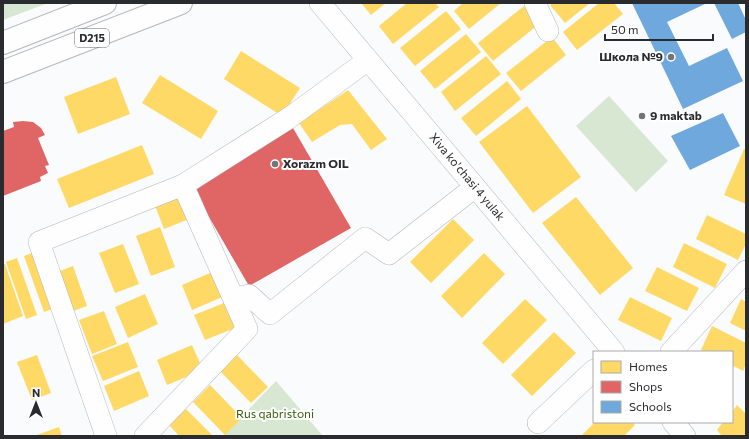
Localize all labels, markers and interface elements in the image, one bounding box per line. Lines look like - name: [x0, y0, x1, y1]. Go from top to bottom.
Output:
- scale bar: [605, 16, 713, 42]
- text: 50 m: [611, 22, 639, 36]
- road number: D215: [75, 29, 109, 47]
- place label: Школа №9: [599, 49, 663, 63]
- marker: Школа №9: [666, 52, 676, 62]
- place label: 9 maktab: [650, 108, 702, 122]
- marker: 9 maktab: [637, 111, 647, 121]
- street label: Xiva ko'chasi 4 yulak: [427, 130, 509, 223]
- place label: Xorazm OIL: [283, 156, 349, 170]
- marker: Xorazm OIL: [270, 159, 280, 169]
- legend: [593, 351, 733, 423]
- text: Homes: [629, 359, 667, 373]
- text: Shops: [629, 379, 663, 393]
- north arrow: [16, 383, 56, 423]
- text: N: [32, 386, 40, 399]
- text: Schools: [629, 399, 672, 413]
- park label: Rus qabristoni: [236, 406, 314, 420]

